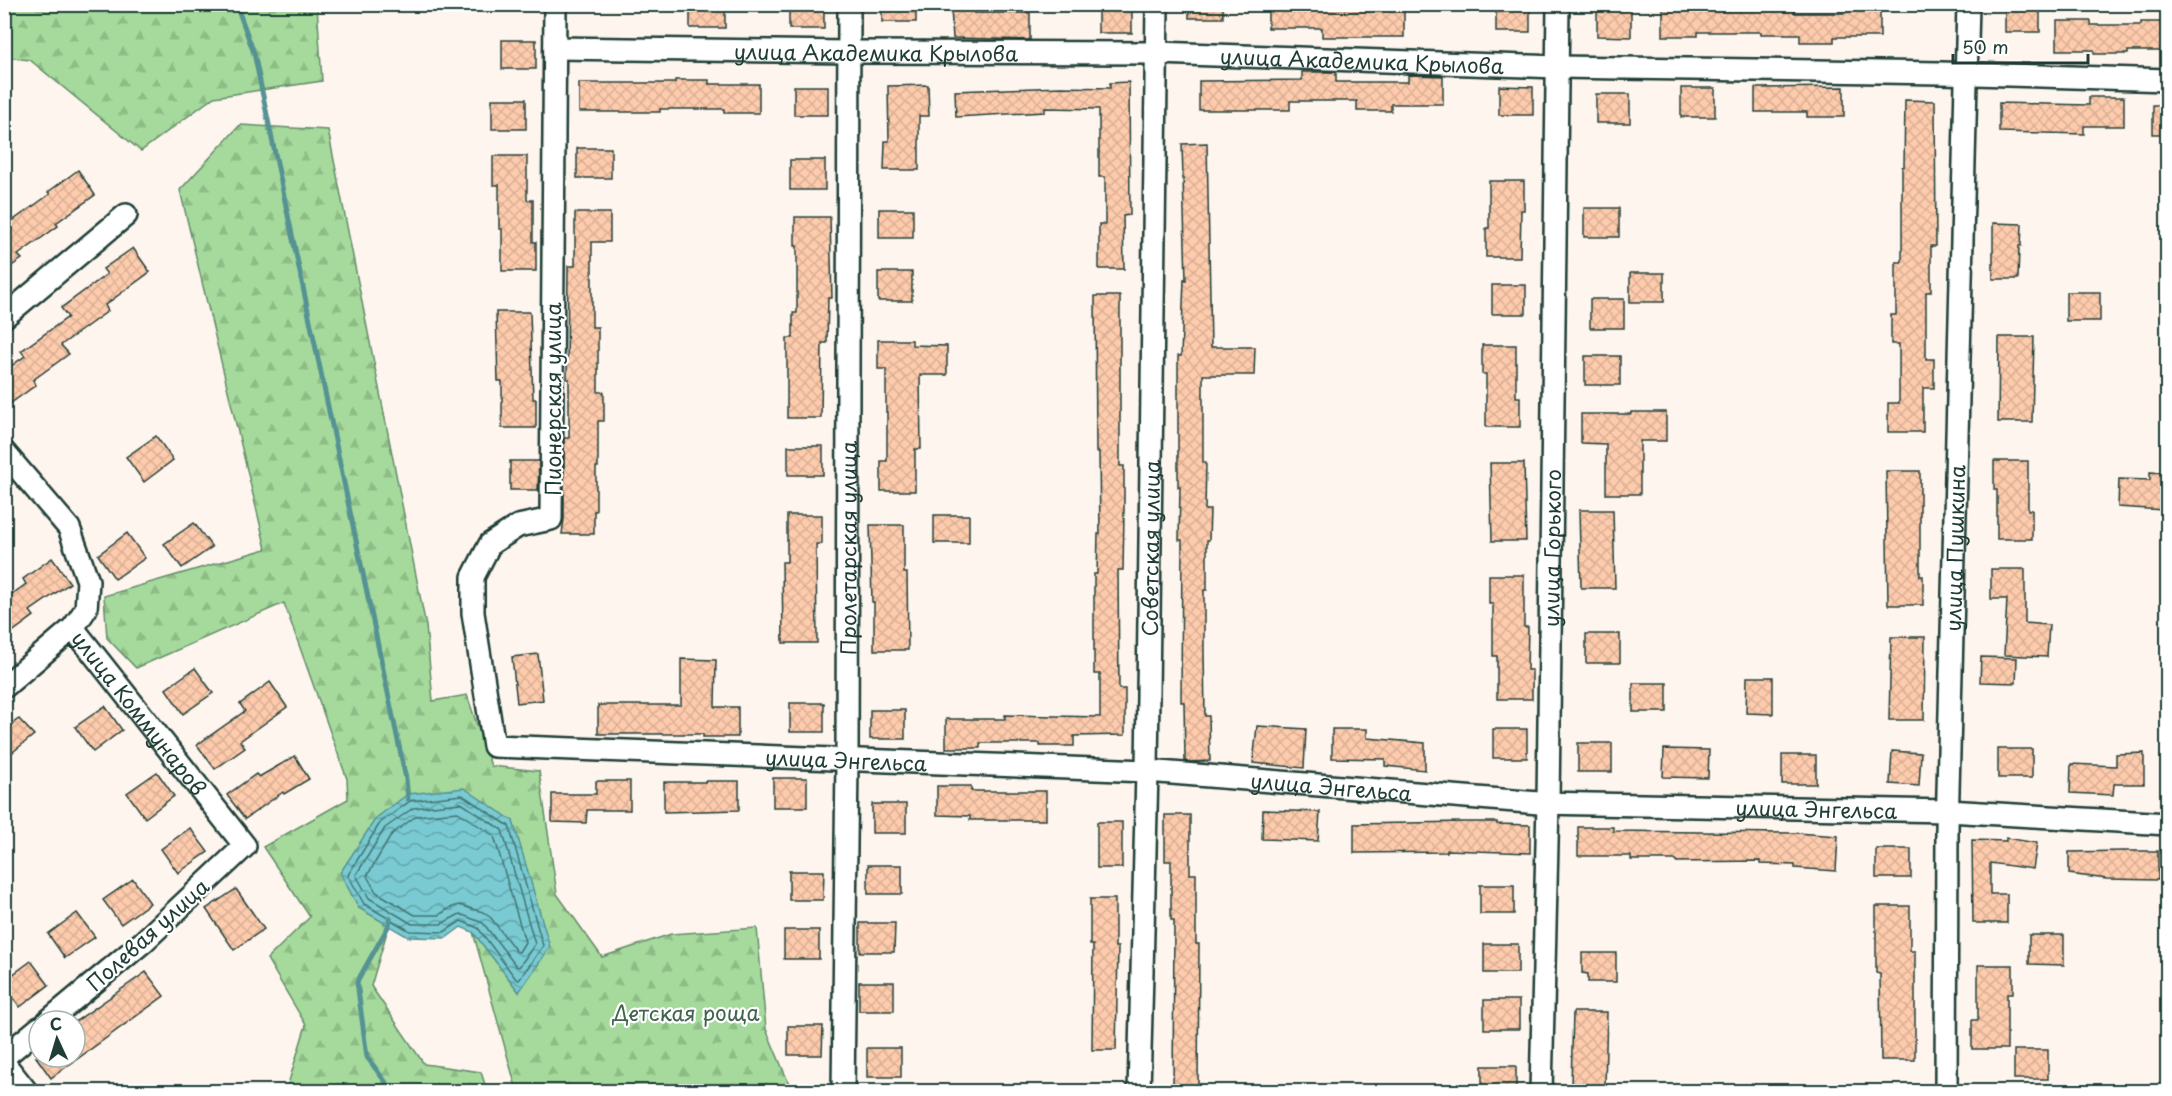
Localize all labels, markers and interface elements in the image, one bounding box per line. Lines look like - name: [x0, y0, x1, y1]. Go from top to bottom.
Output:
- scale bar: [1953, 27, 2088, 65]
- text: 50 m: [1962, 33, 2009, 60]
- street label: улица Академика Крылова: [734, 34, 1018, 69]
- street label: улица Академика Крылова: [1219, 39, 1504, 81]
- street label: Пионерская улица: [536, 302, 568, 496]
- street label: Пролетарская улица: [831, 440, 864, 655]
- street label: Советская улица: [1133, 459, 1167, 637]
- street label: улица Пушкина: [1936, 464, 1972, 632]
- street label: улица Горького: [1534, 469, 1568, 627]
- street label: улица Коммунаров: [65, 623, 215, 802]
- street label: улица Энгельса: [764, 740, 927, 779]
- street label: улица Энгельса: [1249, 763, 1413, 809]
- street label: улица Энгельса: [1735, 791, 1898, 826]
- street label: Полевая улица: [79, 870, 216, 998]
- park label: Детская роща: [612, 996, 759, 1028]
- north arrow: [27, 1009, 87, 1069]
- text: С: [49, 1011, 63, 1035]

